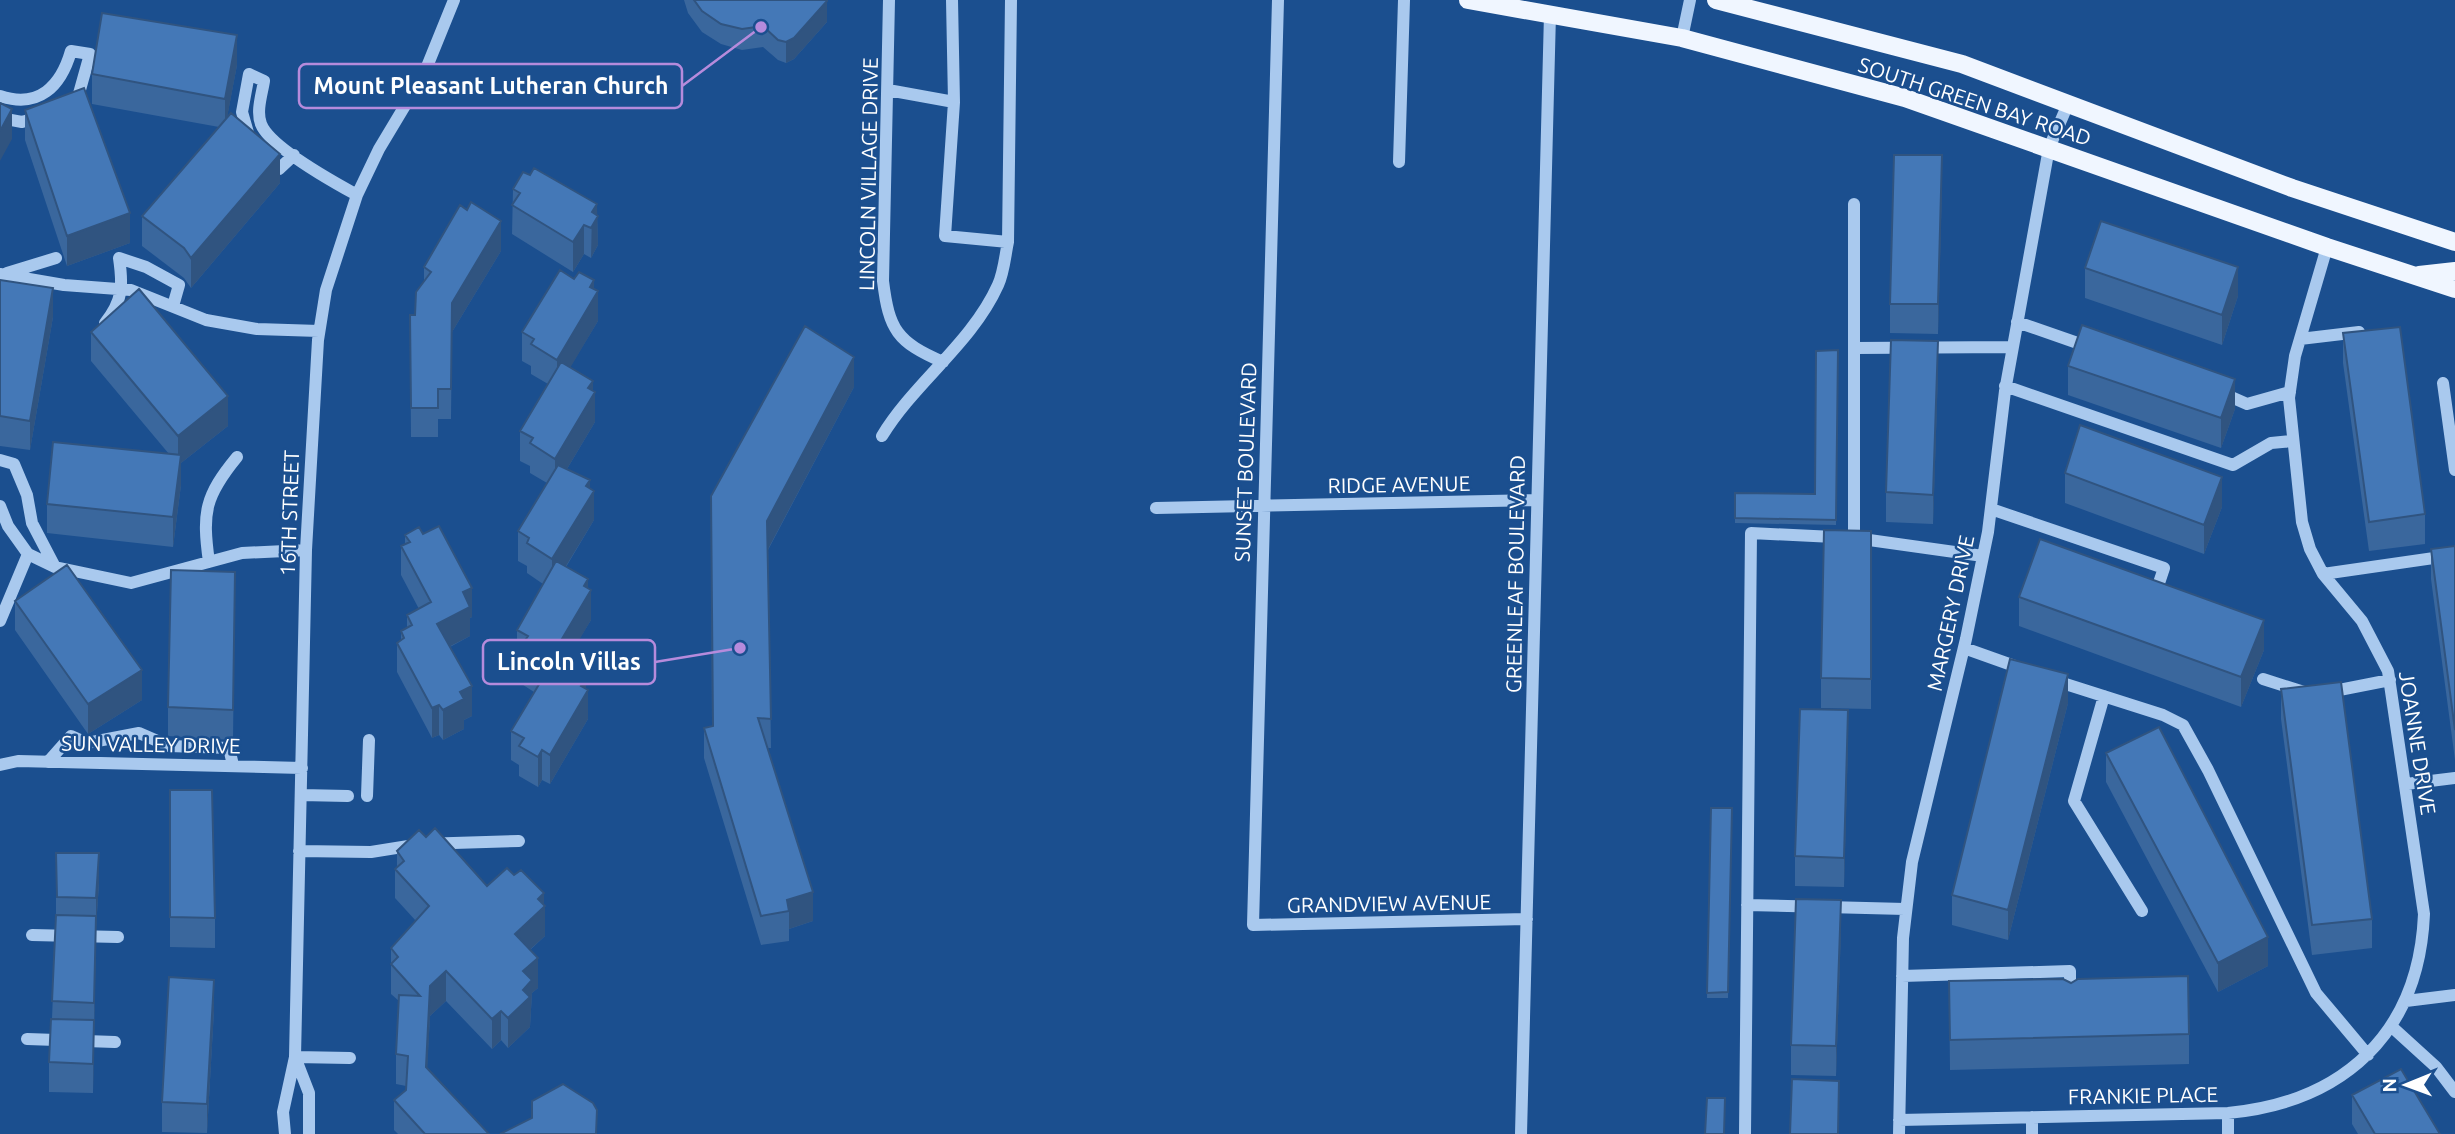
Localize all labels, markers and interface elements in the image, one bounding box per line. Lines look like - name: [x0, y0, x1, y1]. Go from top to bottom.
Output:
- street label: SOUTH GREEN BAY ROAD: [1856, 52, 2094, 150]
- street label: LINCOLN VILLAGE DRIVE: [854, 57, 882, 291]
- callout: Mount Pleasant Lutheran Church: [299, 64, 682, 108]
- text: Mount Pleasant Lutheran Church: [313, 73, 669, 98]
- street label: SUNSET BOULEVARD: [1230, 362, 1260, 562]
- street label: 16TH STREET: [275, 449, 303, 576]
- street label: GREENLEAF BOULEVARD: [1501, 455, 1529, 693]
- street label: RIDGE AVENUE: [1327, 471, 1471, 497]
- street label: MARGERY DRIVE: [1922, 533, 1978, 693]
- callout: Lincoln Villas: [483, 640, 655, 684]
- text: Lincoln Villas: [497, 649, 641, 674]
- street label: JOANNE DRIVE: [2395, 669, 2441, 817]
- street label: SUN VALLEY DRIVE: [61, 730, 241, 758]
- street label: GRANDVIEW AVENUE: [1287, 889, 1491, 917]
- north arrow: [2371, 1050, 2441, 1120]
- text: N: [2378, 1078, 2400, 1093]
- street label: FRANKIE PLACE: [2068, 1082, 2218, 1108]

